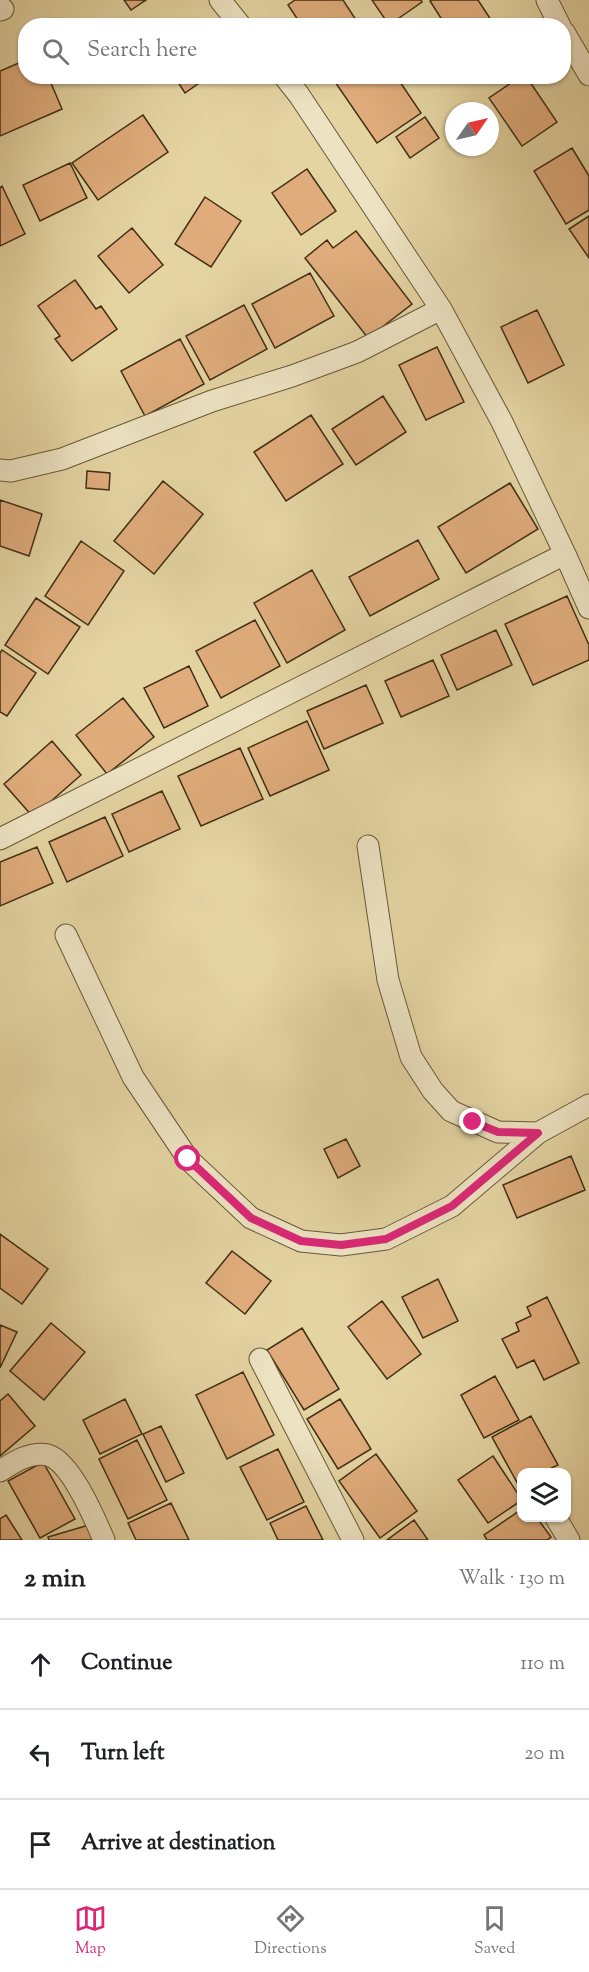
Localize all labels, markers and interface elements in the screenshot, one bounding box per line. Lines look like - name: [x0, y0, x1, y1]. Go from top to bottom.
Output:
- search box: [18, 18, 571, 84]
- icon: search: [39, 35, 72, 68]
- text: Search here: [87, 35, 197, 67]
- north arrow: [445, 102, 499, 156]
- route end: [459, 1108, 485, 1134]
- route start: [174, 1145, 200, 1171]
- map controls: [517, 1468, 571, 1522]
- button: layers: [517, 1468, 571, 1522]
- text: 2 min: [24, 1561, 86, 1598]
- text: Walk · 130 m: [458, 1565, 565, 1594]
- icon: ahead: [24, 1648, 57, 1681]
- text: Continue: [81, 1648, 172, 1680]
- text: 110 m: [520, 1650, 565, 1679]
- icon: left: [24, 1738, 57, 1771]
- text: Turn left: [81, 1738, 164, 1770]
- text: 20 m: [524, 1740, 565, 1769]
- icon: arrive: [24, 1828, 57, 1861]
- text: Arrive at destination: [81, 1828, 276, 1860]
- tab: Map: [74, 1902, 107, 1961]
- tab: Directions: [254, 1902, 327, 1961]
- tab: Saved: [474, 1902, 515, 1961]

